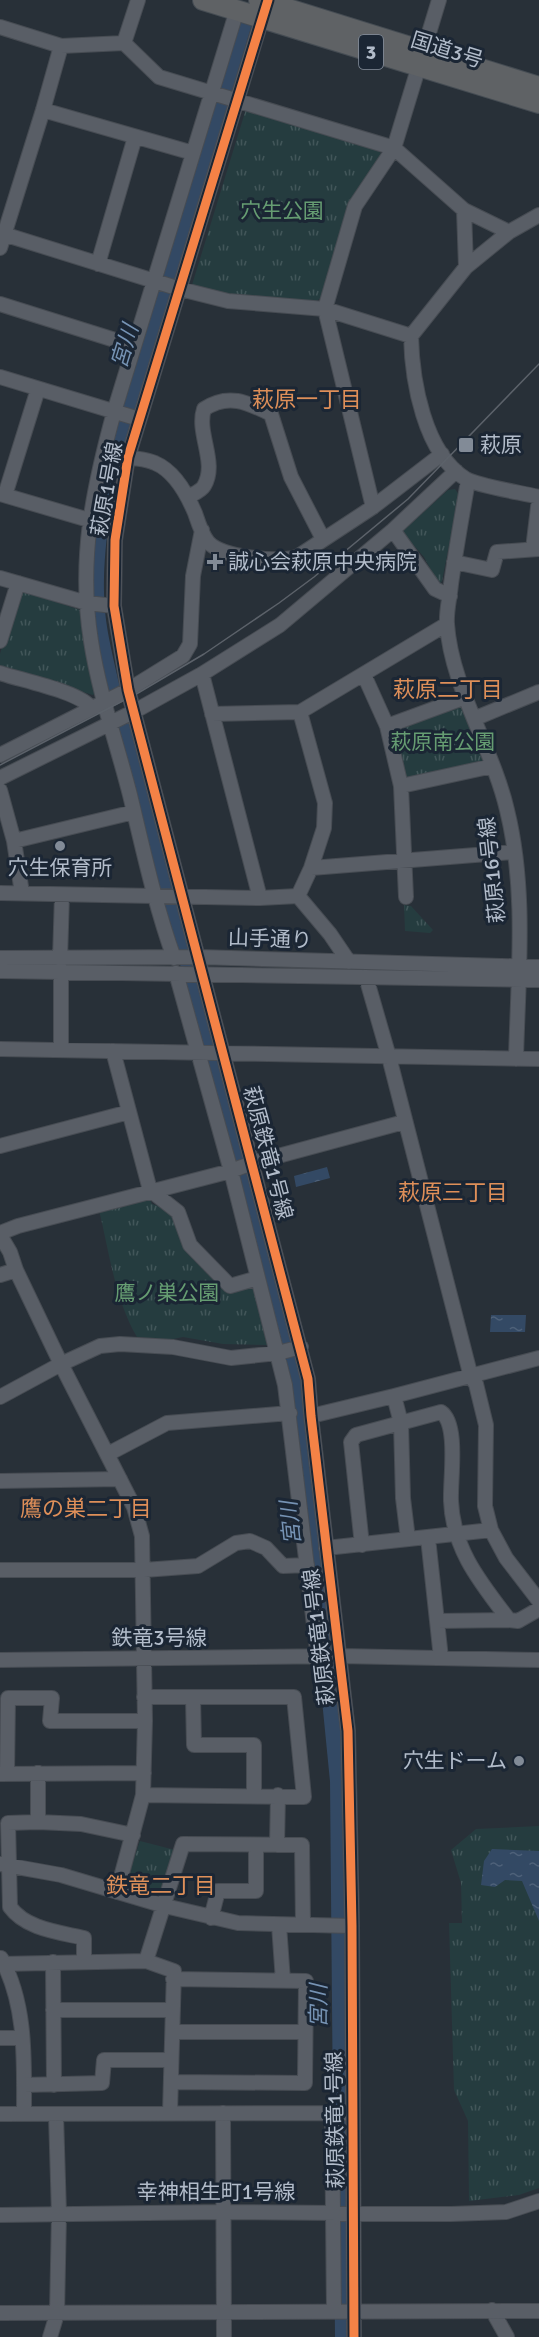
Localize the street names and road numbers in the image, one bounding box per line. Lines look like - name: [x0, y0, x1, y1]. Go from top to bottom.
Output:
- street label: 国道3号: [408, 27, 486, 73]
- road number: 3: [359, 35, 383, 69]
- street label: 萩原1号線: [86, 440, 128, 538]
- street label: 萩原16号線: [473, 816, 511, 924]
- street label: 山手通り: [228, 925, 312, 953]
- street label: 萩原鉄竜1号線: [238, 1083, 298, 1223]
- street label: 萩原鉄竜1号線: [298, 1567, 340, 1707]
- street label: 鉄竜3号線: [111, 1625, 207, 1651]
- street label: 萩原鉄竜1号線: [321, 2051, 349, 2189]
- street label: 幸神相生町1号線: [137, 2179, 295, 2205]

